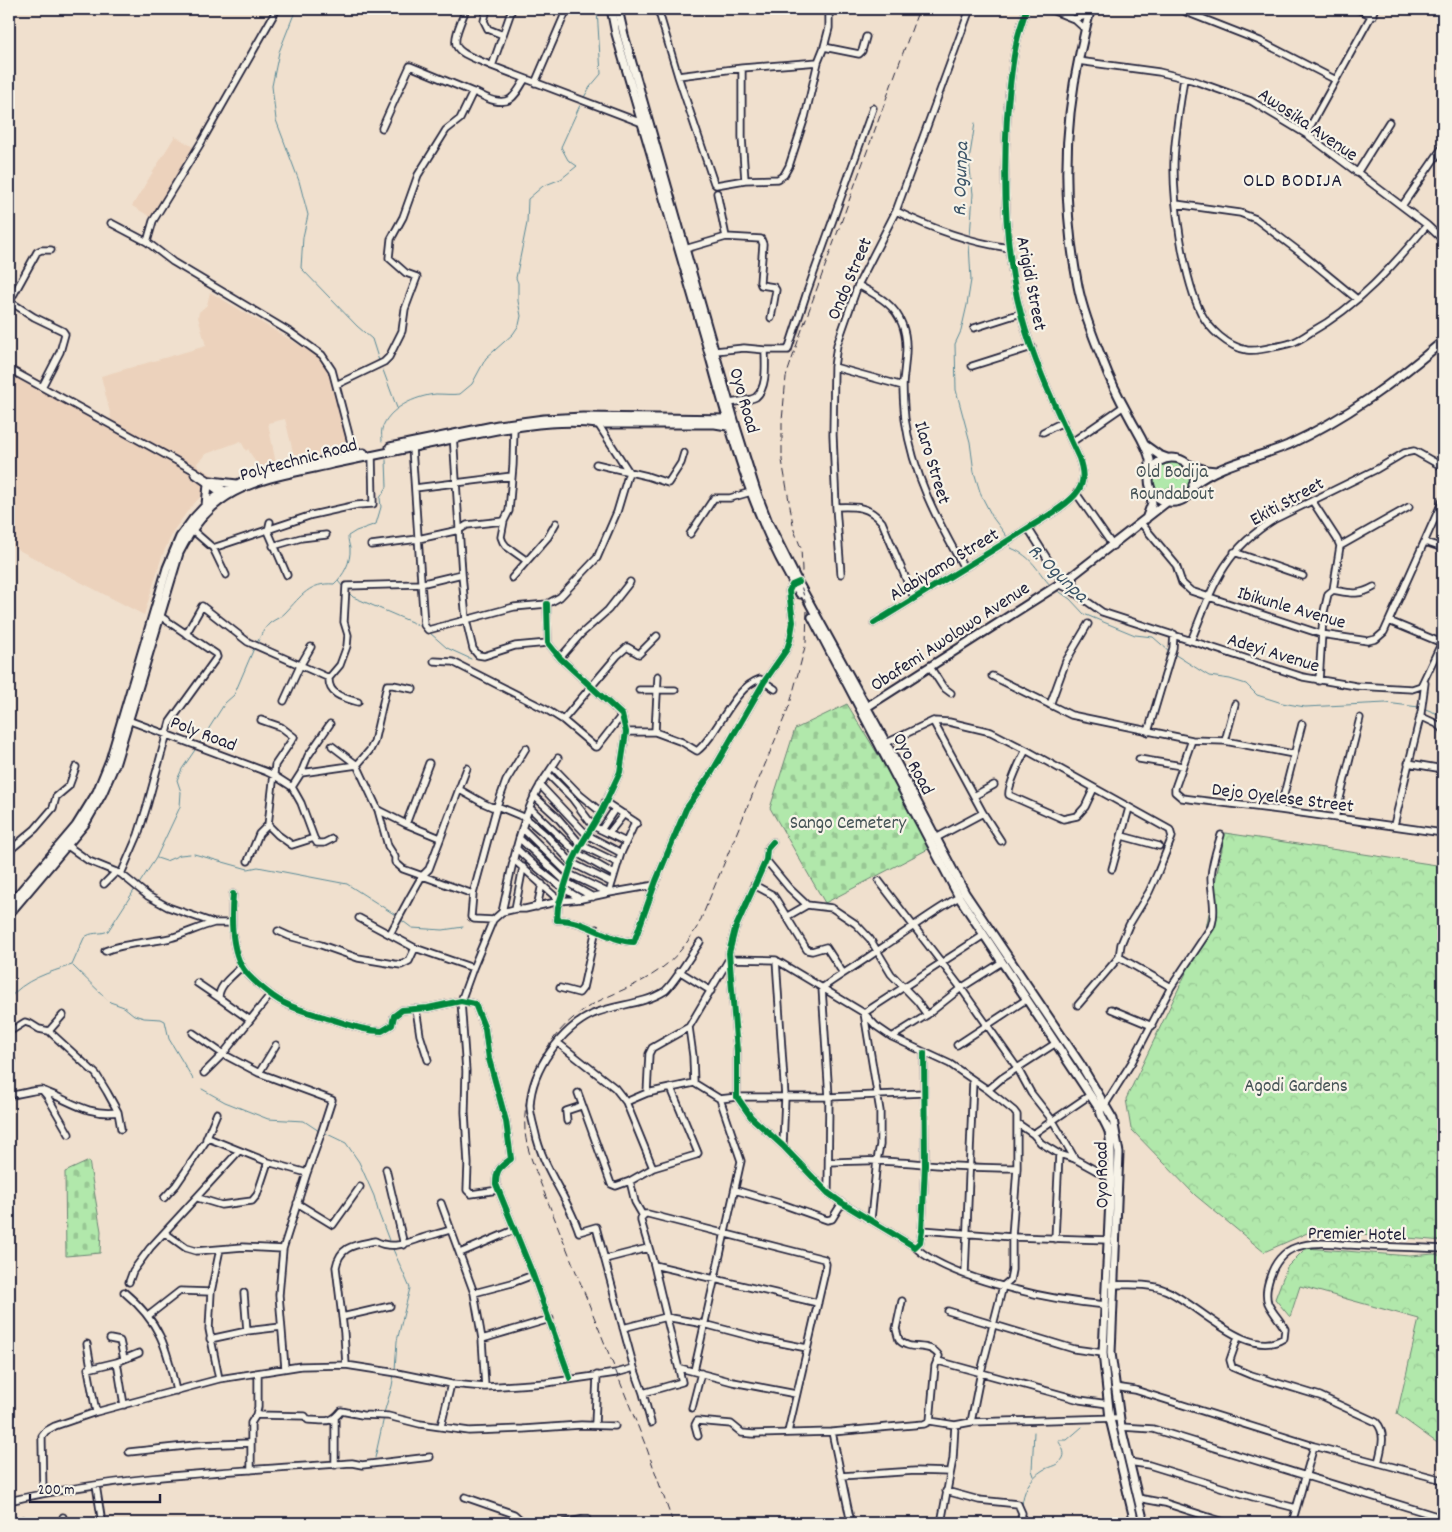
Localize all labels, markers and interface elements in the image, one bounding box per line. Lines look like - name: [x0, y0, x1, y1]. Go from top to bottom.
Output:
- street label: Awosika Avenue: [1252, 82, 1363, 169]
- water label: R. Ogunpa: [947, 140, 977, 217]
- district label: OLD BODIJA: [1243, 168, 1343, 196]
- street label: Ondo Street: [822, 234, 881, 325]
- street label: Arigidi Street: [1007, 234, 1052, 333]
- street label: Oyo Road: [720, 365, 765, 437]
- street label: Ilaro Street: [905, 418, 956, 508]
- street label: Polytechnic Road: [237, 433, 361, 490]
- park label: Old Bodija Roundabout: [1130, 460, 1214, 509]
- street label: Ekiti Street: [1246, 472, 1330, 534]
- street label: Alabiyamo Street: [885, 522, 1005, 610]
- water label: R. Ogunpa: [1020, 538, 1095, 611]
- street label: Obafemi Awolowo Avenue: [866, 576, 1036, 700]
- street label: Ibikunle Avenue: [1234, 581, 1348, 638]
- street label: Adeyi Avenue: [1224, 628, 1322, 681]
- street label: Poly Road: [166, 710, 240, 760]
- street label: Oyo Road: [884, 729, 940, 801]
- street label: Dejo Oyelese Street: [1210, 777, 1355, 822]
- park label: Sango Cemetery: [790, 811, 907, 838]
- park label: Agodi Gardens: [1244, 1074, 1348, 1101]
- street label: Oyo Road: [1089, 1141, 1118, 1209]
- street label: Premier Hotel: [1308, 1221, 1407, 1250]
- scale bar: [30, 1472, 160, 1504]
- text: 200 m: [38, 1480, 75, 1502]

